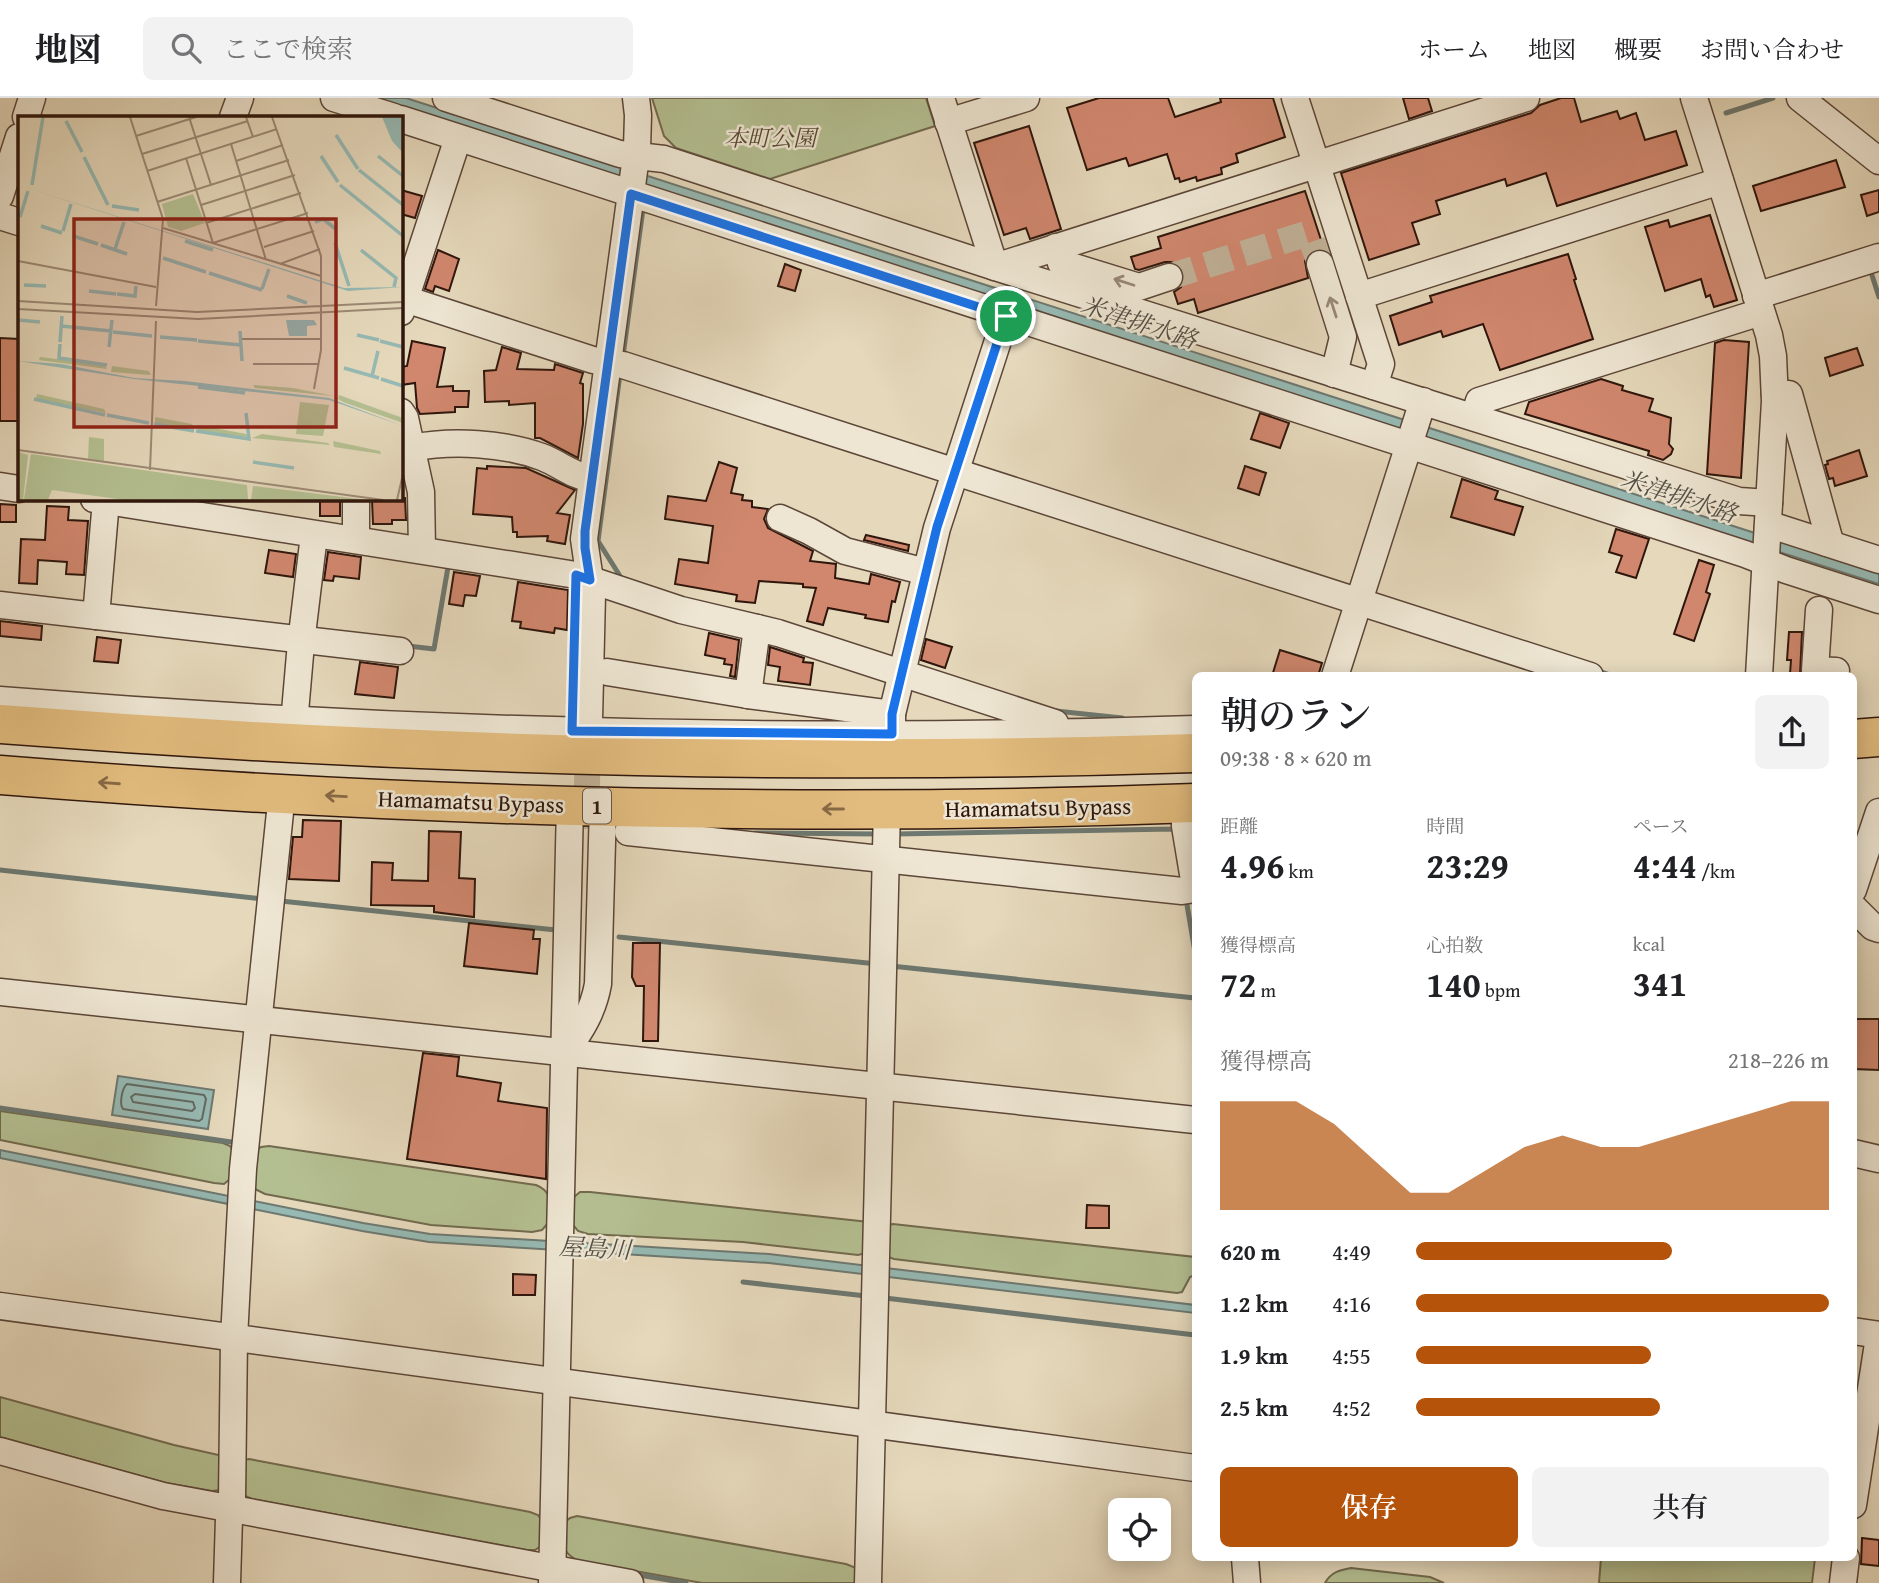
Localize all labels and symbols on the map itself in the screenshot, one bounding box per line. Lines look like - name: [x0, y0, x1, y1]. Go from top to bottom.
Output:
- inset map: [18, 116, 402, 500]
- park label: 本町公園: [724, 121, 820, 154]
- one-way arrow: [1113, 275, 1135, 288]
- pin: [976, 286, 1036, 346]
- water label: 米津排水路: [1077, 287, 1203, 358]
- one-way arrow: [1326, 297, 1339, 319]
- water label: 米津排水路: [1617, 461, 1743, 532]
- one-way arrow: [98, 776, 121, 789]
- street label: Hamamatsu Bypass: [377, 781, 565, 821]
- road number: 1: [583, 788, 611, 824]
- street label: Hamamatsu Bypass: [945, 789, 1131, 825]
- one-way arrow: [325, 790, 348, 803]
- one-way arrow: [822, 802, 845, 816]
- water label: 屋島川: [558, 1229, 635, 1268]

